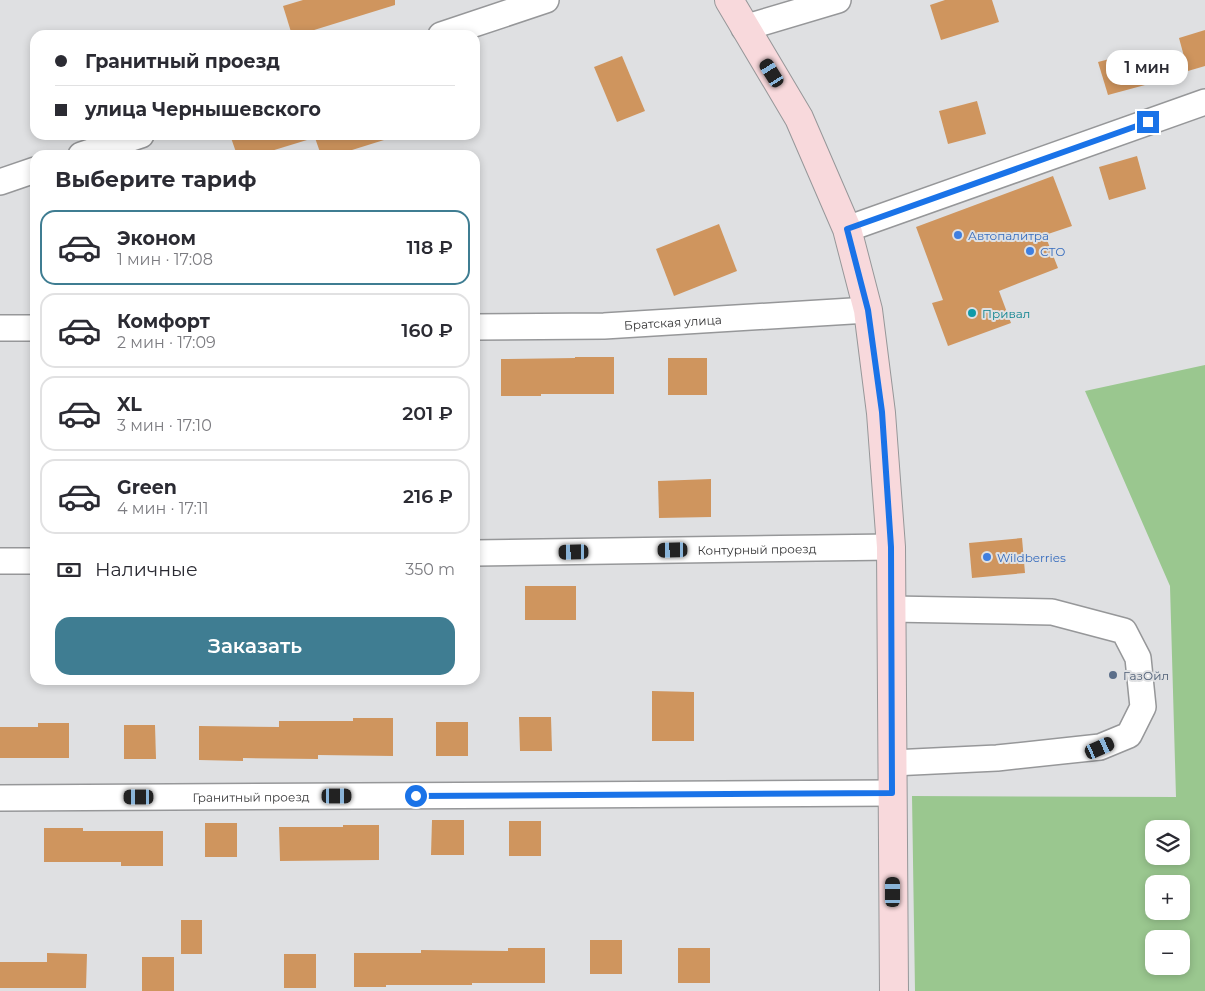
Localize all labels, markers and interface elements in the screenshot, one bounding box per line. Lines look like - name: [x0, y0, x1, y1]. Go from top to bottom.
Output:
- callout: 1 мин: [1107, 49, 1189, 84]
- text: Гранитный проезд: [85, 50, 280, 73]
- car: [757, 56, 786, 90]
- text: 1 мин: [1124, 58, 1170, 77]
- text: улица Чернышевского: [85, 98, 321, 121]
- route end: [1137, 111, 1159, 133]
- text: Выберите тариф: [55, 166, 256, 193]
- icon: car: [57, 225, 102, 270]
- text: Эконом: [117, 227, 196, 250]
- place label: Автопалитра: [968, 228, 1049, 243]
- marker: Автопалитра: [952, 229, 964, 241]
- text: 118 ₽: [406, 236, 453, 259]
- place label: СТО: [1040, 244, 1066, 259]
- marker: СТО: [1024, 245, 1036, 257]
- text: 1 мин · 17:08: [117, 250, 213, 269]
- place label: Привал: [982, 306, 1030, 321]
- marker: Привал: [966, 307, 978, 319]
- icon: car: [57, 308, 102, 353]
- text: Комфорт: [117, 310, 210, 333]
- street label: Братская улица: [624, 311, 722, 332]
- text: 160 ₽: [401, 319, 453, 342]
- text: 2 мин · 17:09: [117, 333, 216, 352]
- icon: car: [57, 391, 102, 436]
- text: XL: [117, 393, 142, 416]
- text: 201 ₽: [402, 402, 453, 425]
- text: 3 мин · 17:10: [117, 416, 212, 435]
- icon: car: [57, 474, 102, 519]
- text: Green: [117, 476, 177, 499]
- text: 216 ₽: [403, 485, 453, 508]
- text: 4 мин · 17:11: [117, 499, 208, 518]
- street label: Контурный проезд: [697, 541, 817, 557]
- car: [657, 542, 688, 558]
- car: [558, 544, 589, 560]
- place label: Wildberries: [997, 550, 1066, 565]
- marker: Wildberries: [981, 551, 993, 563]
- icon: cash: [55, 556, 83, 584]
- text: Наличные: [95, 558, 198, 581]
- text: 350 m: [405, 560, 455, 579]
- button: Заказать: [55, 617, 455, 675]
- place label: ГазОйл: [1123, 668, 1169, 683]
- marker: ГазОйл: [1107, 669, 1119, 681]
- car: [1083, 735, 1116, 761]
- route start: [405, 785, 427, 807]
- street label: Гранитный проезд: [192, 789, 310, 804]
- car: [322, 789, 352, 804]
- car: [124, 790, 154, 805]
- map controls: [1145, 820, 1190, 975]
- button: layers: [1145, 820, 1190, 865]
- button: +: [1145, 875, 1190, 920]
- car: [885, 877, 900, 907]
- button: −: [1145, 930, 1190, 975]

